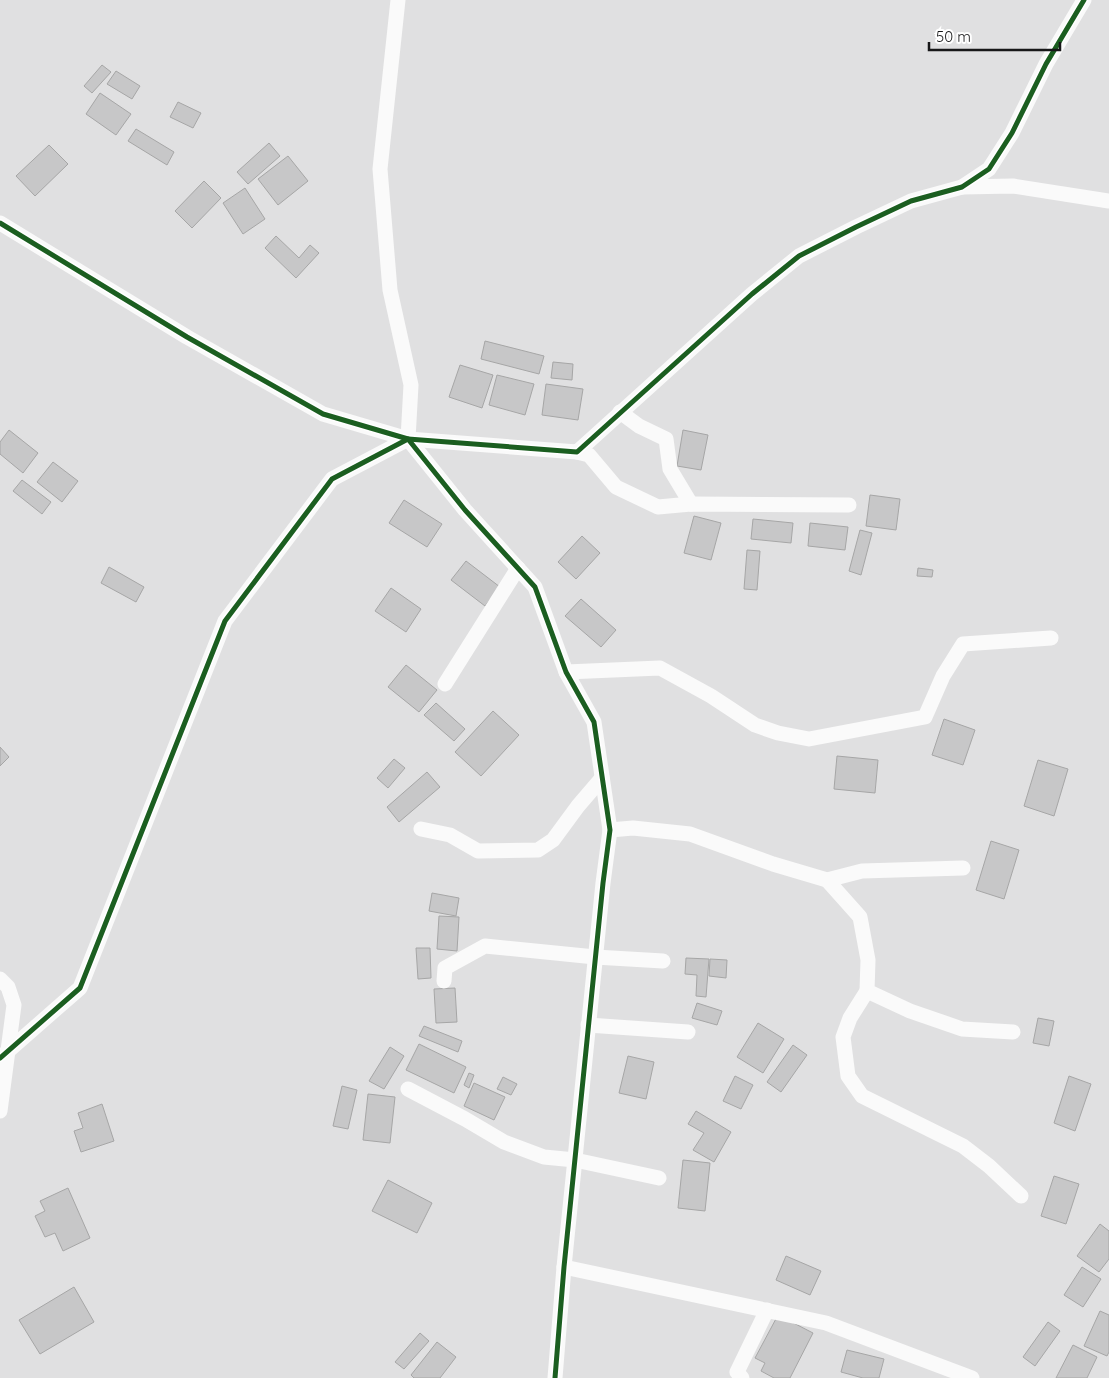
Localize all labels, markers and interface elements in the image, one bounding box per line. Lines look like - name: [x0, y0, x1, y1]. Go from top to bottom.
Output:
- scale bar: [929, 20, 1060, 52]
- text: 50 m: [936, 27, 971, 46]

